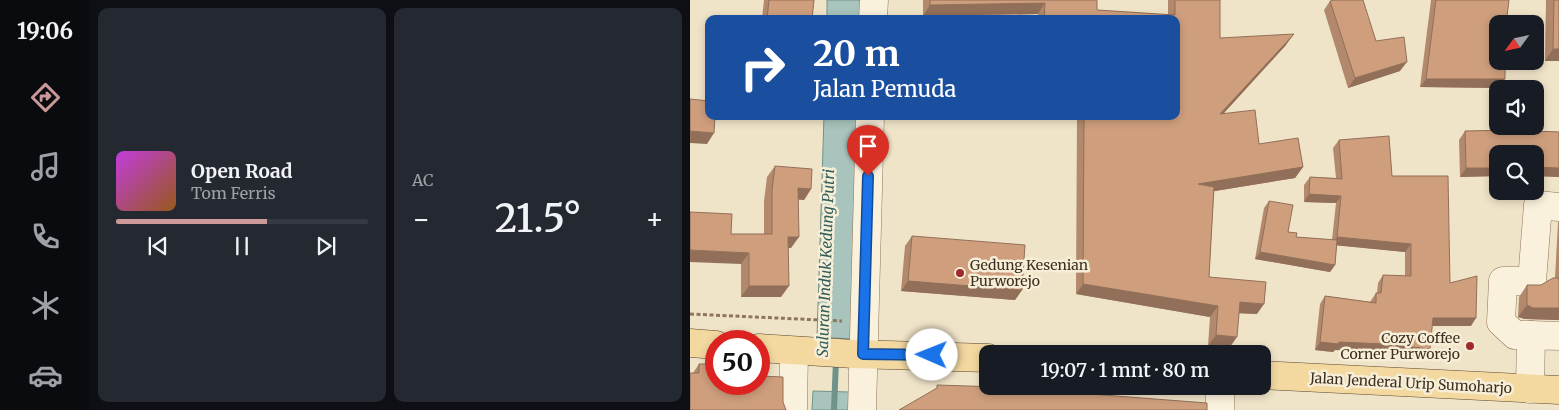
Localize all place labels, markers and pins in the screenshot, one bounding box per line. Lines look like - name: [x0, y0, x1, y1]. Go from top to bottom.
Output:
- pin: [847, 125, 889, 176]
- place label: Gedung Kesenian Purworejo: [970, 256, 1088, 290]
- marker: Gedung Kesenian Purworejo: [954, 267, 966, 279]
- place label: Cozy Coffee Corner Purworejo: [1341, 329, 1460, 363]
- marker: Cozy Coffee Corner Purworejo: [1464, 340, 1476, 352]

